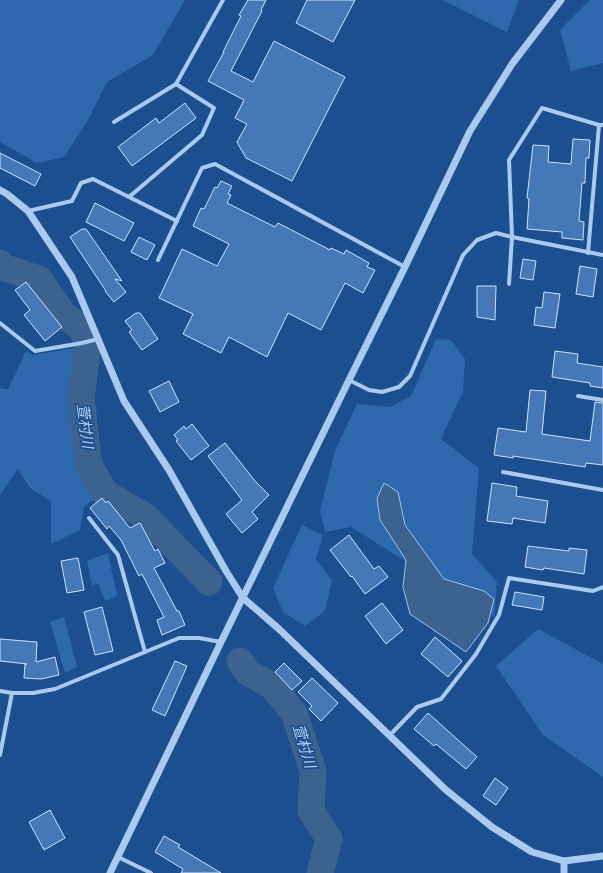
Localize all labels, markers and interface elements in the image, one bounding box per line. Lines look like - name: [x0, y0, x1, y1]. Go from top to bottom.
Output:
- water label: 萱村川: [73, 403, 97, 451]
- water label: 萱村川: [289, 722, 320, 772]

